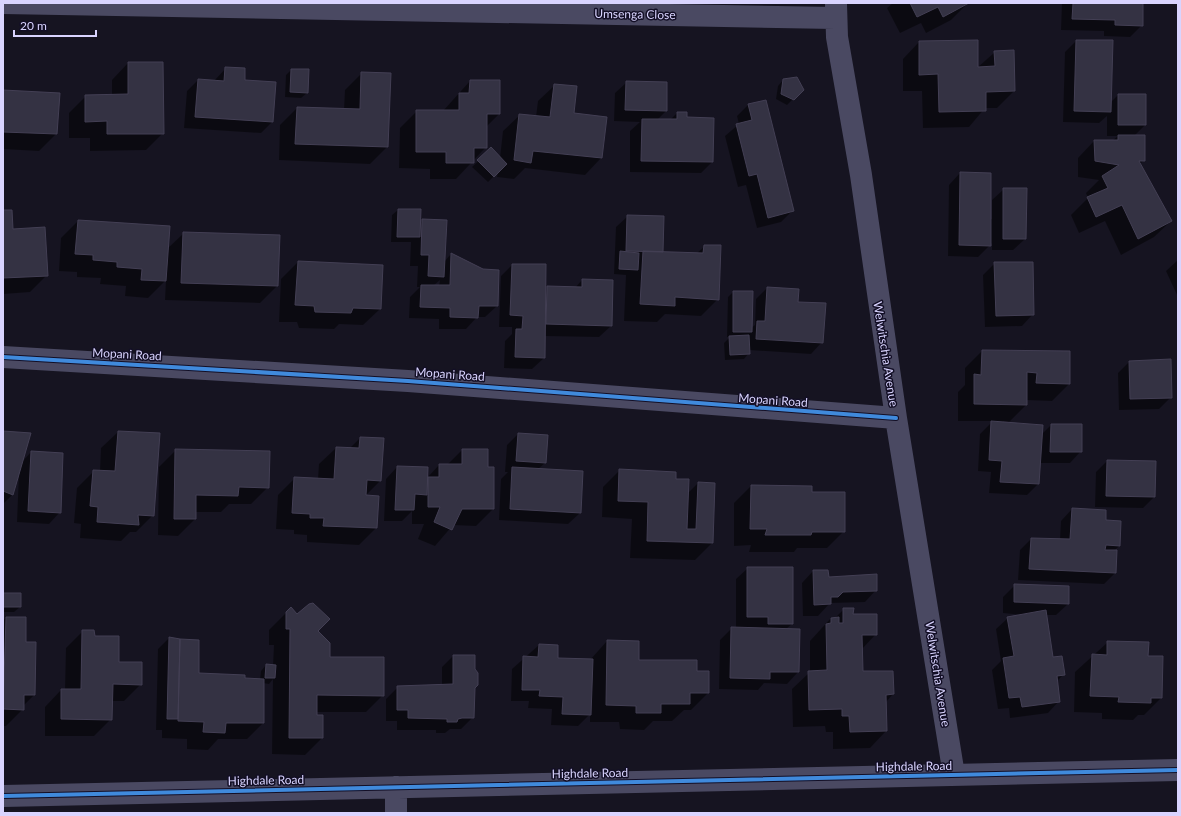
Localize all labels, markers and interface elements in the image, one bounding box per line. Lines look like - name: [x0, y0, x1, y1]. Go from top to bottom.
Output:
- street label: Umsenga Close: [594, 6, 676, 22]
- scale bar: [14, 12, 96, 38]
- text: 20 m: [20, 18, 47, 33]
- street label: Welwitschia Avenue: [870, 300, 902, 408]
- street label: Mopani Road: [92, 345, 162, 363]
- street label: Mopani Road: [415, 364, 485, 384]
- street label: Mopani Road: [738, 390, 808, 410]
- street label: Welwitschia Avenue: [922, 620, 954, 728]
- street label: Highdale Road: [876, 758, 952, 774]
- street label: Highdale Road: [552, 765, 628, 781]
- street label: Highdale Road: [228, 772, 304, 788]

